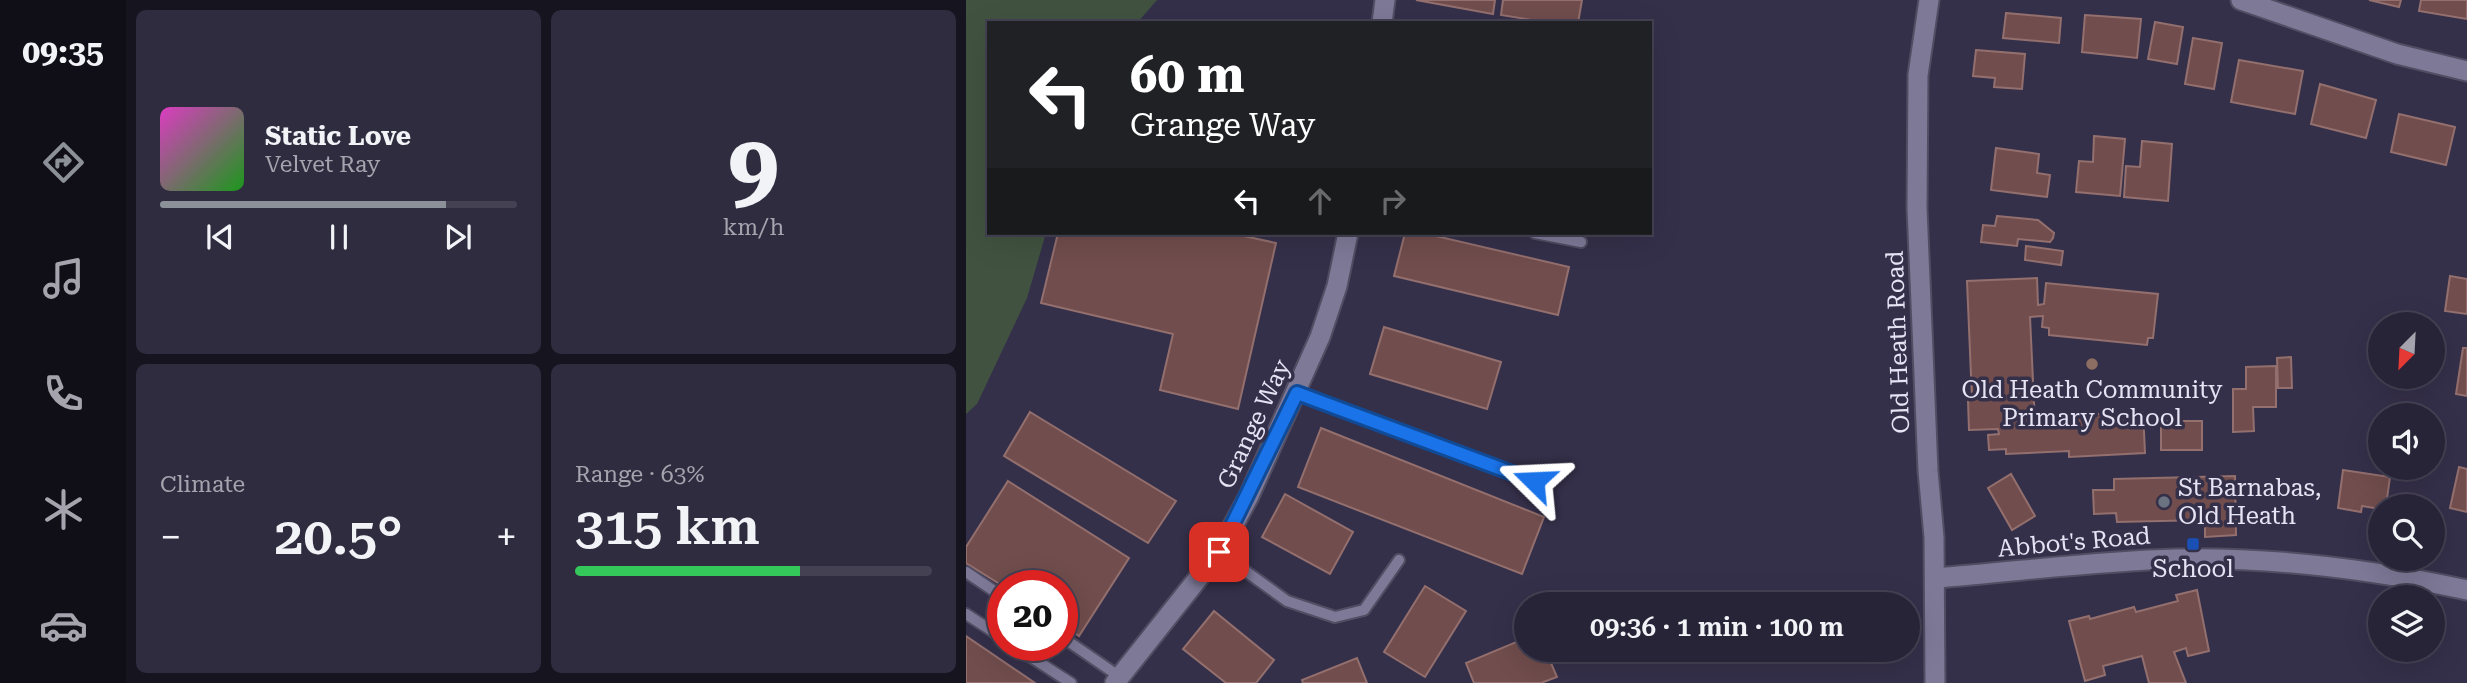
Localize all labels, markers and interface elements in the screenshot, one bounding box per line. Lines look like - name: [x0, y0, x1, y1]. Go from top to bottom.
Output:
- text: 09:35: [22, 33, 104, 71]
- text: 60 m: [1130, 47, 1245, 104]
- icon: left: [1015, 49, 1106, 140]
- text: Grange Way: [1130, 106, 1316, 144]
- text: 9: [728, 115, 779, 221]
- text: Static Love: [265, 121, 411, 151]
- icon: directions: [39, 138, 88, 187]
- text: Velvet Ray: [265, 151, 380, 178]
- icon: left: [1228, 182, 1266, 220]
- icon: ahead: [1301, 182, 1339, 220]
- icon: right: [1374, 182, 1412, 220]
- text: km/h: [723, 214, 784, 241]
- icon: previous: [201, 218, 239, 256]
- icon: pause: [320, 218, 358, 256]
- icon: next: [439, 218, 477, 256]
- street label: Old Heath Road: [1881, 250, 1915, 434]
- icon: music: [39, 254, 88, 303]
- north arrow: [2368, 312, 2445, 388]
- map controls: [2368, 312, 2445, 662]
- street label: Grange Way: [1212, 354, 1296, 493]
- marker: Old Heath Community Primary School: [2084, 356, 2100, 372]
- icon: phone: [39, 369, 88, 418]
- place label: Old Heath Community Primary School: [1961, 376, 2223, 432]
- button: sound: [2368, 403, 2445, 480]
- position arrow: [1497, 444, 1571, 518]
- text: Range · 63%: [575, 461, 704, 488]
- text: Climate: [160, 471, 245, 498]
- place label: St Barnabas, Old Heath: [2178, 474, 2321, 530]
- icon: climate: [39, 485, 88, 534]
- marker: St Barnabas, Old Heath: [2156, 494, 2172, 510]
- button: search: [2368, 494, 2445, 571]
- text: 315 km: [575, 496, 760, 557]
- text: 20.5°: [274, 506, 403, 567]
- text: −: [160, 515, 181, 559]
- text: +: [496, 515, 517, 559]
- street label: Abbot's Road: [1997, 521, 2151, 563]
- pin: [1189, 522, 1249, 582]
- icon: arrive: [1200, 533, 1238, 571]
- marker: School: [2185, 536, 2201, 552]
- place label: School: [2152, 555, 2234, 583]
- speed limit sign: 20: [987, 570, 1078, 661]
- button: layers: [2368, 585, 2445, 662]
- icon: car: [39, 601, 88, 650]
- text: 09:36 · 1 min · 100 m: [1590, 612, 1844, 642]

